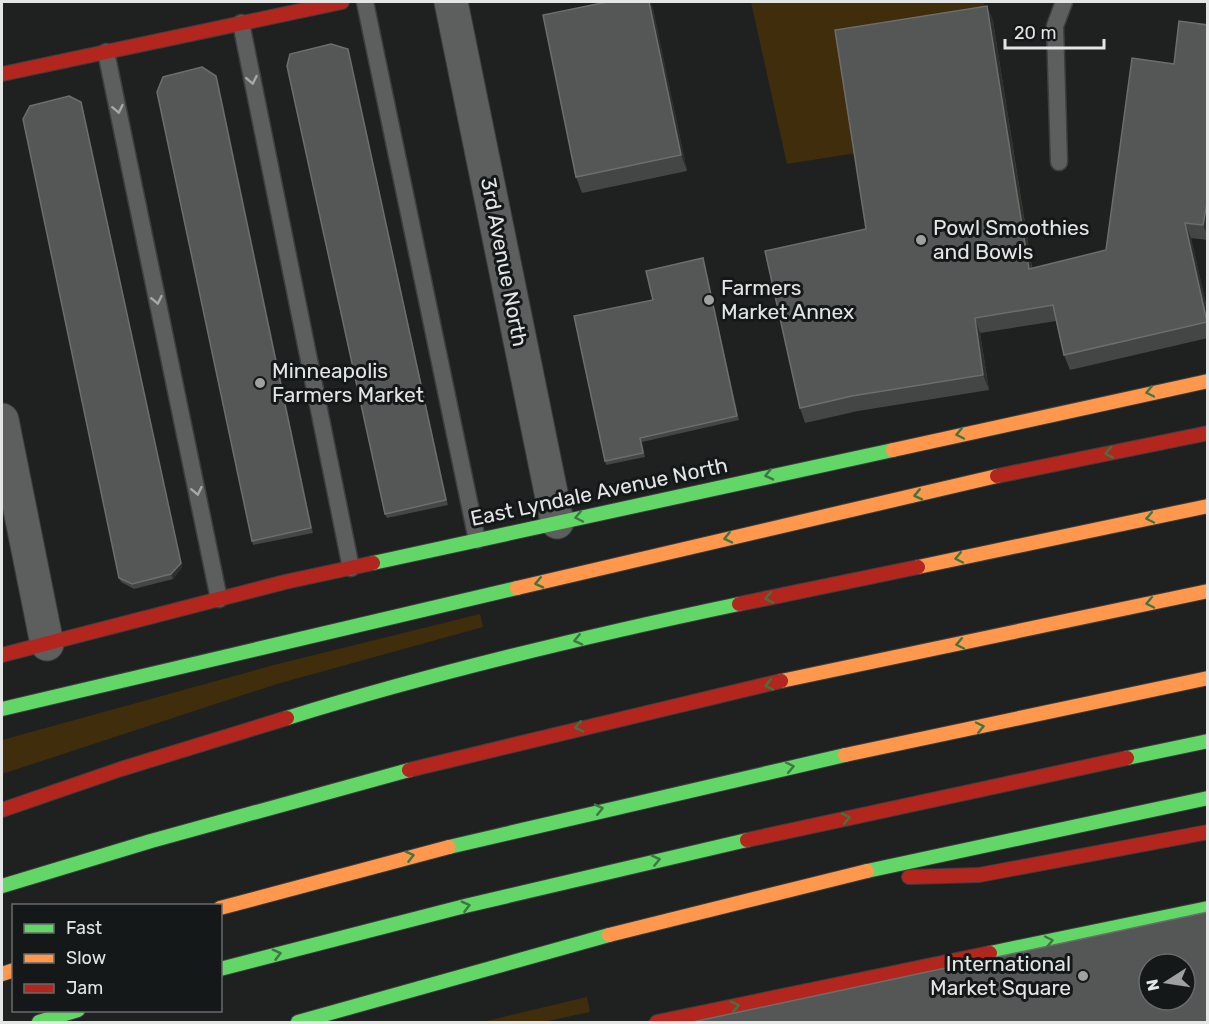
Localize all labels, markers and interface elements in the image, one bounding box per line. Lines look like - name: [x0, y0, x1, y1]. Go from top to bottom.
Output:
- scale bar: [1005, 12, 1104, 50]
- text: 20 m: [1014, 22, 1056, 44]
- one-way arrow: [245, 75, 258, 85]
- one-way arrow: [110, 104, 123, 114]
- street label: 3rd Avenue North: [476, 175, 533, 349]
- place label: Powl Smoothies and Bowls: [933, 215, 1089, 264]
- marker: Powl Smoothies and Bowls: [914, 233, 928, 247]
- place label: Farmers Market Annex: [721, 275, 854, 324]
- marker: Farmers Market Annex: [702, 293, 716, 307]
- one-way arrow: [150, 295, 163, 305]
- place label: Minneapolis Farmers Market: [272, 358, 424, 407]
- marker: Minneapolis Farmers Market: [253, 376, 267, 390]
- one-way arrow: [1145, 385, 1155, 398]
- one-way arrow: [955, 427, 965, 440]
- one-way arrow: [1104, 446, 1114, 459]
- street label: East Lyndale Avenue North: [468, 452, 730, 531]
- one-way arrow: [764, 468, 774, 481]
- one-way arrow: [189, 486, 202, 496]
- one-way arrow: [914, 487, 924, 500]
- one-way arrow: [574, 510, 584, 523]
- one-way arrow: [1146, 511, 1156, 524]
- one-way arrow: [724, 531, 734, 544]
- one-way arrow: [955, 551, 965, 564]
- one-way arrow: [534, 576, 544, 589]
- one-way arrow: [764, 591, 774, 604]
- one-way arrow: [1145, 596, 1155, 609]
- one-way arrow: [573, 632, 583, 645]
- one-way arrow: [955, 637, 965, 650]
- one-way arrow: [764, 677, 774, 690]
- one-way arrow: [574, 720, 584, 733]
- one-way arrow: [975, 721, 985, 734]
- one-way arrow: [784, 761, 794, 774]
- one-way arrow: [594, 804, 604, 817]
- one-way arrow: [841, 812, 851, 825]
- one-way arrow: [405, 850, 415, 863]
- one-way arrow: [650, 855, 660, 868]
- one-way arrow: [461, 900, 471, 913]
- legend: [12, 904, 222, 1012]
- text: Fast: [66, 917, 102, 939]
- one-way arrow: [1044, 935, 1054, 948]
- text: Slow: [66, 947, 106, 969]
- one-way arrow: [271, 949, 282, 961]
- place label: International Market Square: [930, 951, 1071, 1000]
- north arrow: [1137, 952, 1197, 1012]
- marker: International Market Square: [1076, 969, 1090, 983]
- text: Jam: [66, 977, 103, 999]
- text: N: [1142, 977, 1163, 993]
- one-way arrow: [730, 1000, 740, 1013]

